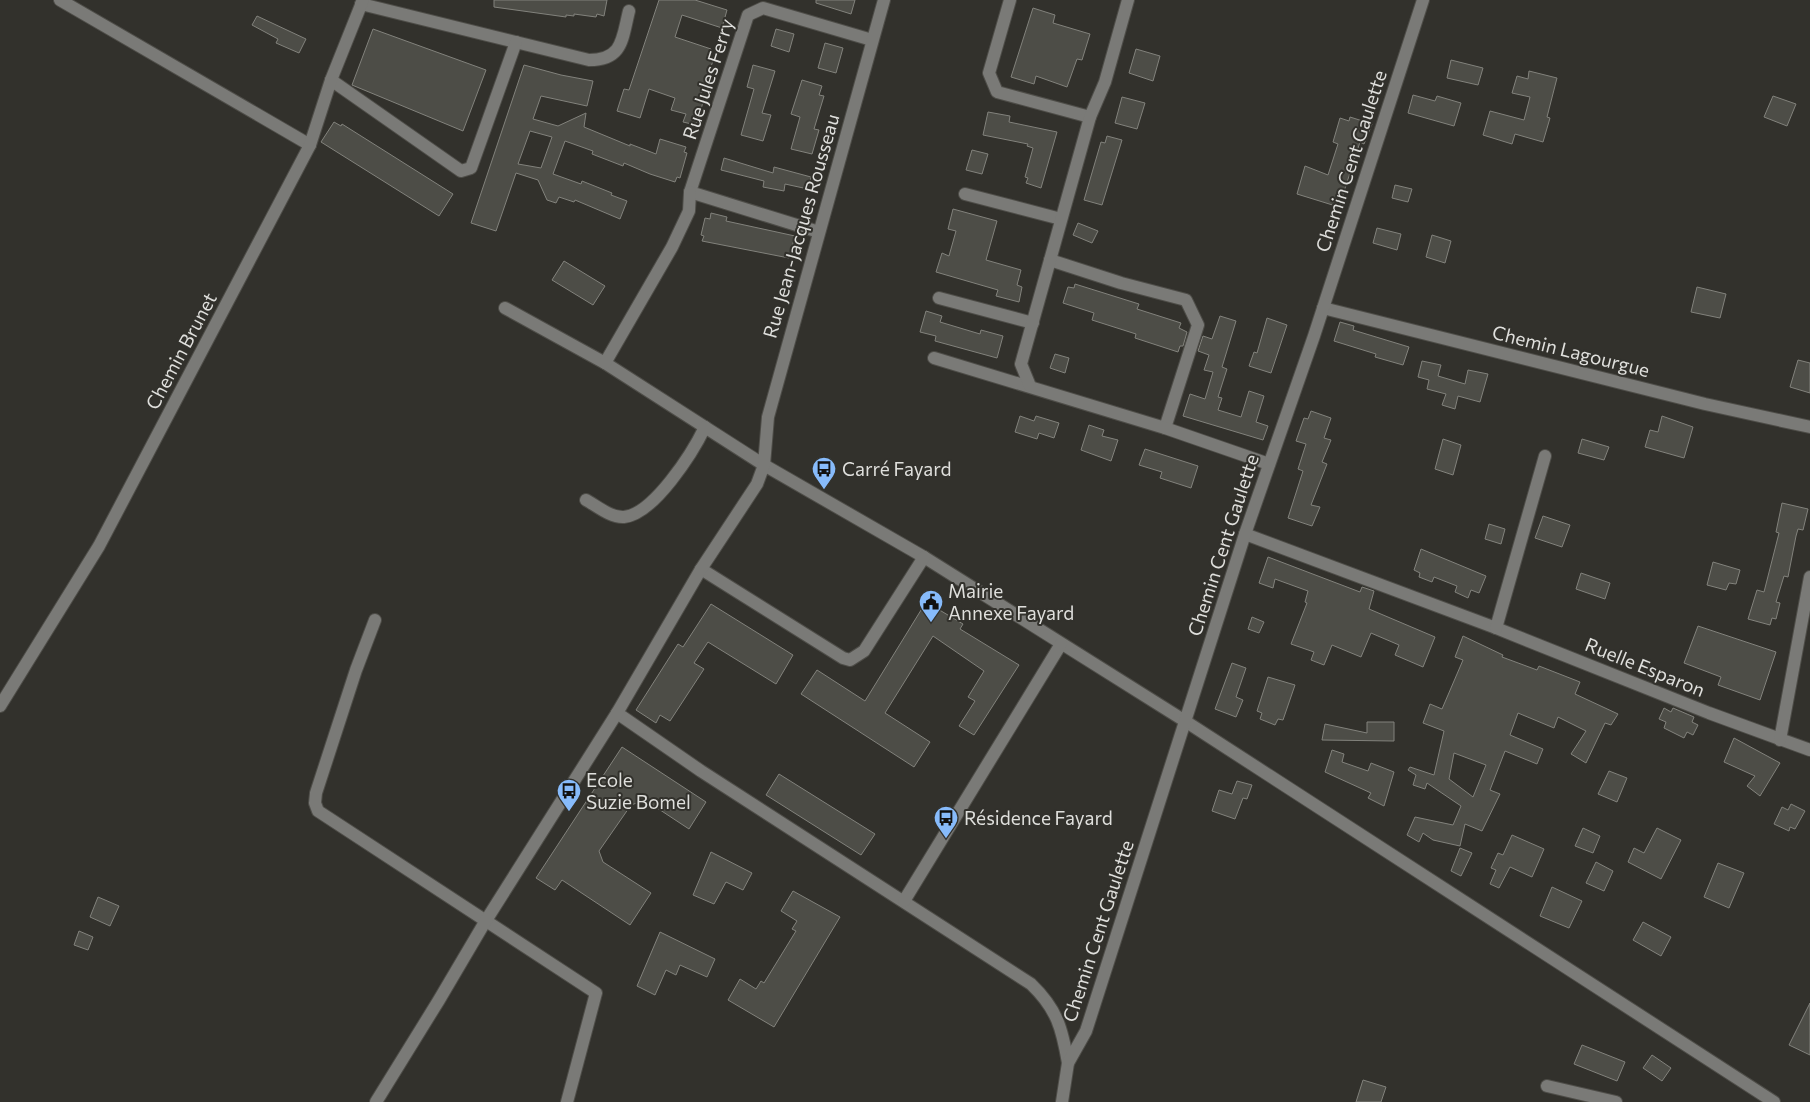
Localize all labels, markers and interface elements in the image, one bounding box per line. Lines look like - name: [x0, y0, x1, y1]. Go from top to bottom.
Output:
- street label: Rue Jules Ferry: [677, 15, 738, 142]
- street label: Chemin Cent Gaulette: [1310, 67, 1391, 255]
- street label: Rue Jean-Jacques Rousseau: [757, 111, 844, 341]
- street label: Chemin Brunet: [140, 288, 221, 413]
- street label: Chemin Lagourgue: [1490, 320, 1652, 381]
- street label: Chemin Cent Gaulette: [1182, 451, 1263, 639]
- bus stop icon: Carré Fayard: [811, 456, 837, 490]
- place label: Carré Fayard: [842, 457, 952, 480]
- place label: Mairie Annexe Fayard: [948, 579, 1074, 624]
- public building icon: Mairie Annexe Fayard: [918, 589, 944, 623]
- street label: Ruelle Esparon: [1582, 632, 1708, 701]
- place label: Ecole Suzie Bomel: [586, 768, 691, 813]
- bus stop icon: Ecole Suzie Bomel: [556, 778, 582, 812]
- bus stop icon: Résidence Fayard: [933, 805, 959, 839]
- place label: Résidence Fayard: [964, 806, 1113, 829]
- street label: Chemin Cent Gaulette: [1057, 837, 1138, 1025]

